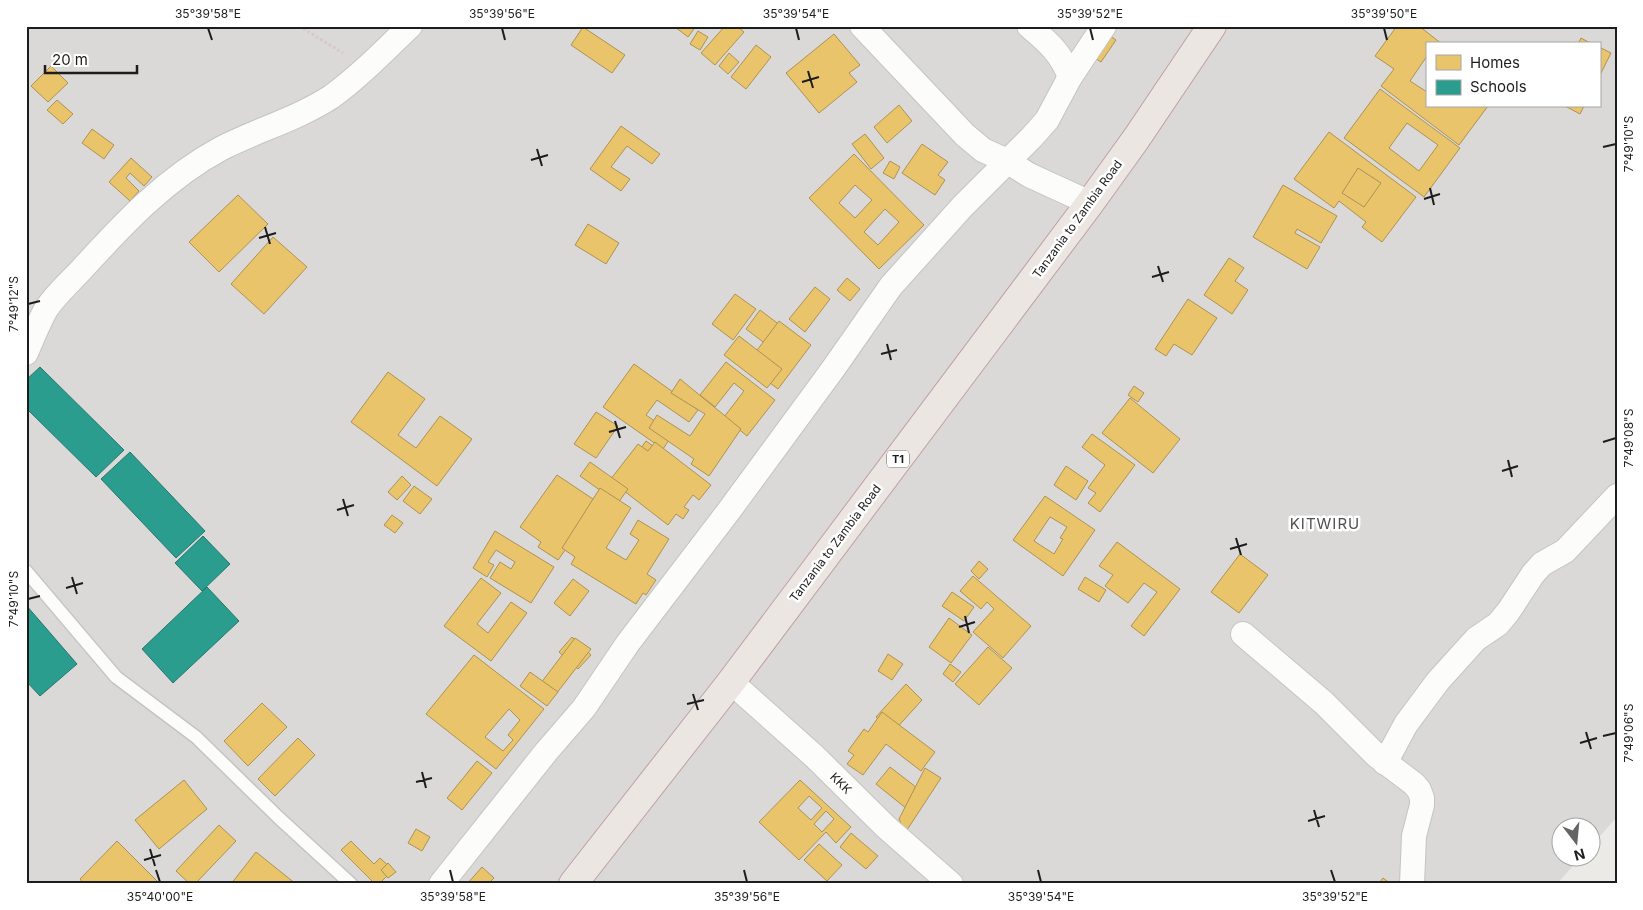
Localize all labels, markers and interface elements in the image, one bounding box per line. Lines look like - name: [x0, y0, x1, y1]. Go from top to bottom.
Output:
- text: 35°39'58"E: [175, 6, 241, 21]
- text: 35°39'56"E: [469, 6, 535, 21]
- text: 35°39'54"E: [763, 6, 829, 21]
- text: 35°39'52"E: [1057, 6, 1123, 21]
- text: 35°39'50"E: [1351, 6, 1417, 21]
- scale bar: [45, 42, 138, 74]
- legend: [1426, 42, 1600, 108]
- text: 20 m: [52, 50, 88, 69]
- text: Homes: [1470, 53, 1520, 72]
- text: Schools: [1470, 77, 1527, 96]
- text: 7°49'10"S: [1621, 116, 1636, 172]
- street label: Tanzania to Zambia Road: [1029, 157, 1125, 281]
- text: 7°49'12"S: [6, 276, 21, 332]
- text: 7°49'08"S: [1621, 408, 1636, 467]
- road number: T1: [887, 450, 909, 468]
- street label: Tanzania to Zambia Road: [786, 482, 884, 604]
- district label: KITWIRU: [1290, 514, 1360, 533]
- text: 7°49'10"S: [6, 571, 21, 627]
- text: 7°49'06"S: [1621, 703, 1636, 762]
- street label: KKK: [827, 769, 855, 797]
- north arrow: [1550, 818, 1600, 868]
- text: N: [1572, 845, 1587, 865]
- text: 35°40'00"E: [127, 889, 193, 904]
- text: 35°39'58"E: [420, 889, 486, 904]
- text: 35°39'56"E: [714, 889, 780, 904]
- text: 35°39'54"E: [1008, 889, 1074, 904]
- text: 35°39'52"E: [1302, 889, 1368, 904]

